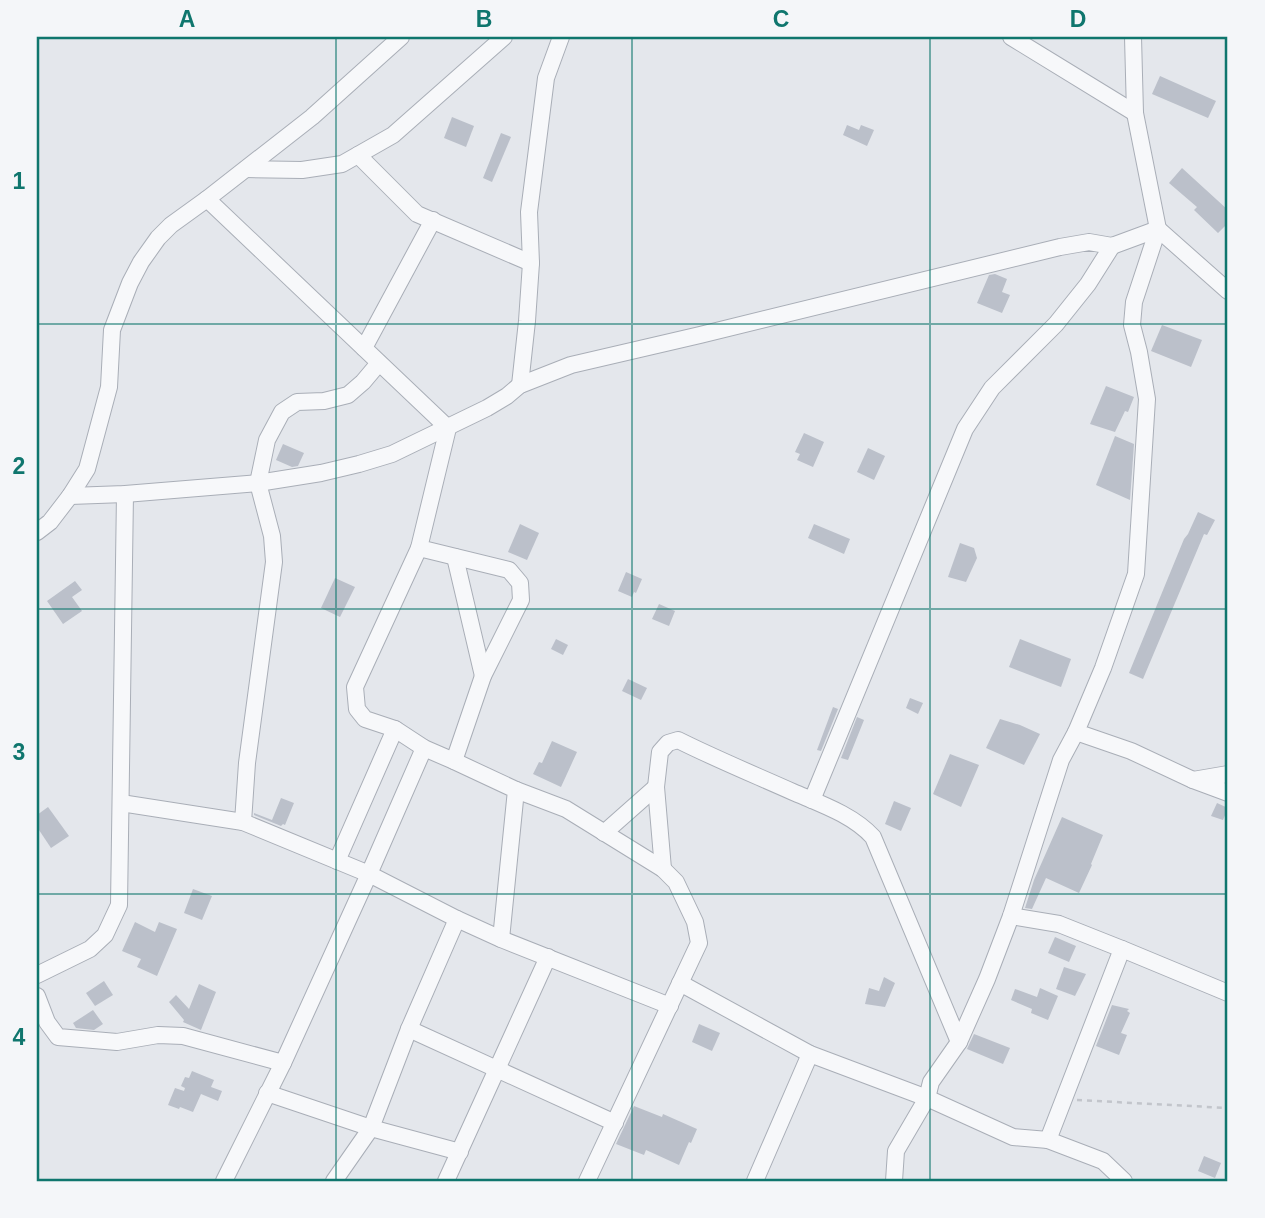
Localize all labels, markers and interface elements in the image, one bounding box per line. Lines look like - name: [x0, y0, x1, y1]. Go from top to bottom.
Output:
- text: A: [179, 6, 195, 32]
- text: B: [476, 6, 492, 32]
- text: C: [773, 6, 789, 32]
- text: D: [1070, 6, 1086, 32]
- text: 1: [13, 168, 26, 194]
- text: 2: [13, 453, 25, 479]
- text: 3: [13, 739, 25, 765]
- text: 4: [13, 1024, 26, 1050]

